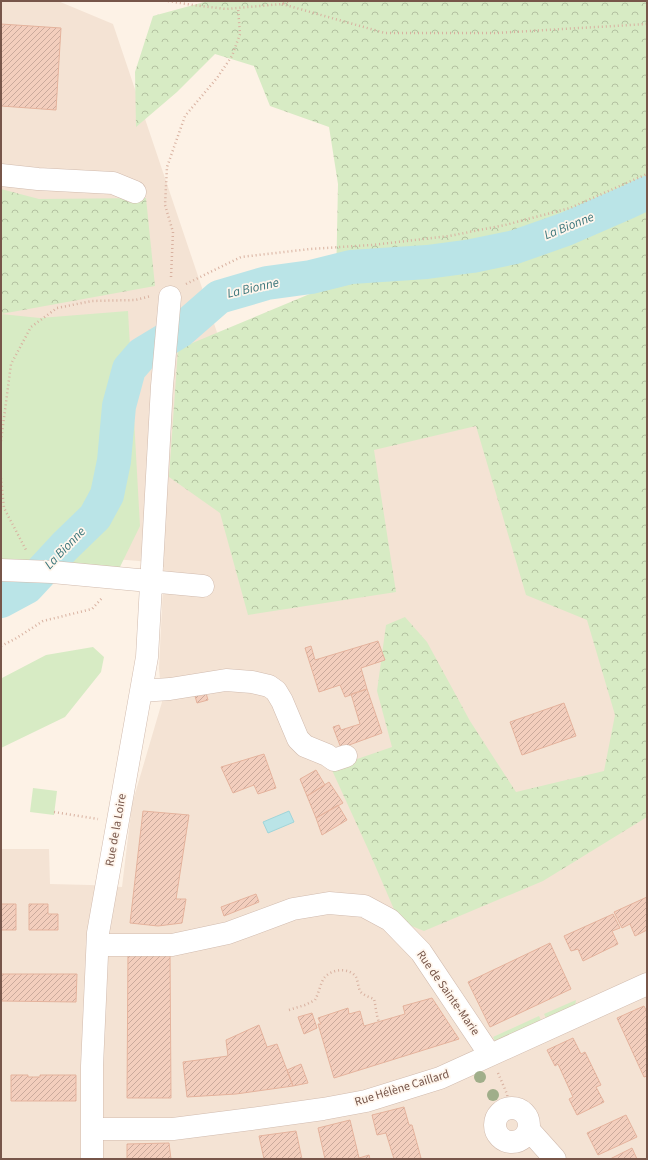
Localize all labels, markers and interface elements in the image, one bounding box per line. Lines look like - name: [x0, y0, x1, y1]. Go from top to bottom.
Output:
- water label: La Bionne: [541, 208, 597, 244]
- water label: La Bionne: [225, 273, 281, 303]
- water label: La Bionne: [40, 523, 90, 573]
- street label: Rue de la Loire: [101, 792, 131, 868]
- street label: Rue de Sainte-Marie: [412, 947, 484, 1039]
- street label: Rue Hélène Caillard: [353, 1066, 451, 1110]

